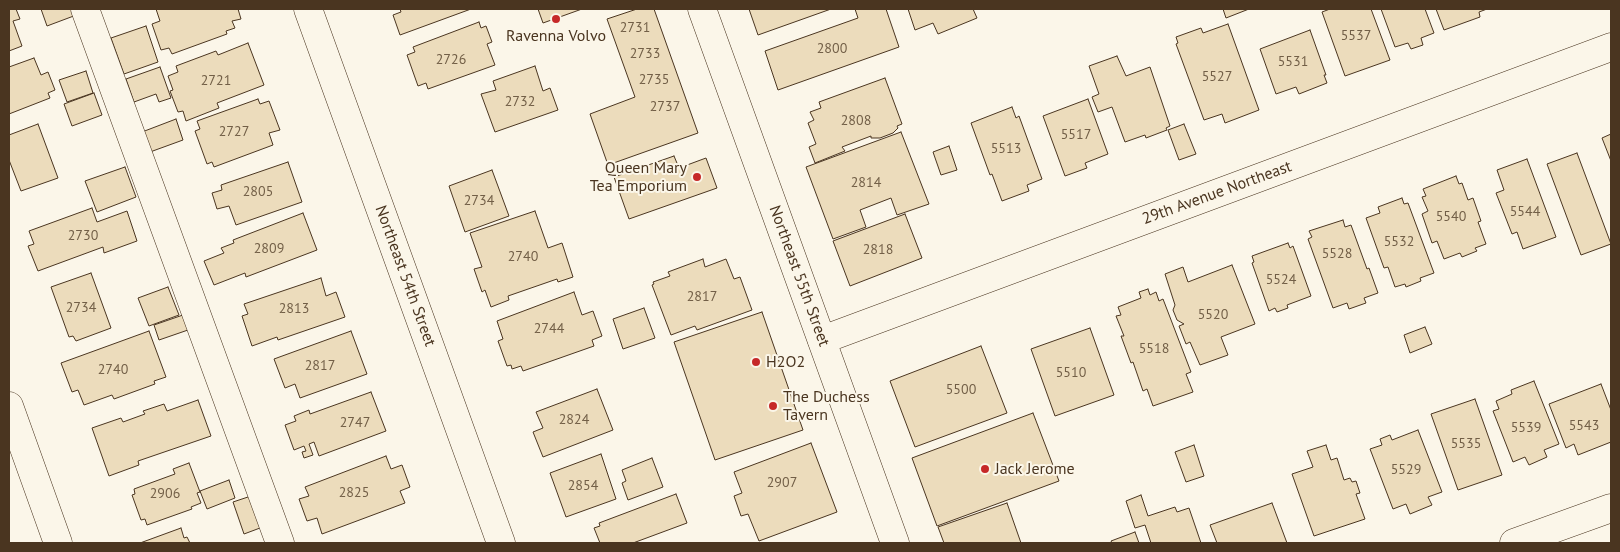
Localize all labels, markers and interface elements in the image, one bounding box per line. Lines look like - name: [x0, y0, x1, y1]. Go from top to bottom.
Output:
- marker: Ravenna Volvo: [550, 13, 562, 25]
- house number: 2731: [620, 20, 650, 36]
- place label: Ravenna Volvo: [506, 26, 606, 46]
- house number: 5537: [1341, 28, 1371, 44]
- house number: 2800: [817, 41, 847, 57]
- house number: 2733: [630, 46, 660, 62]
- house number: 2726: [436, 52, 466, 68]
- house number: 5531: [1278, 54, 1308, 70]
- house number: 5527: [1202, 69, 1232, 85]
- house number: 2735: [639, 72, 669, 88]
- house number: 2721: [201, 73, 231, 89]
- house number: 2732: [505, 94, 535, 110]
- house number: 2737: [650, 99, 680, 115]
- house number: 2808: [841, 113, 871, 129]
- house number: 2727: [219, 124, 249, 140]
- house number: 5517: [1061, 127, 1091, 143]
- house number: 5513: [991, 141, 1021, 157]
- street label: 29th Avenue Northeast: [1140, 157, 1294, 229]
- place label: Queen Mary Tea Emporium: [590, 158, 687, 196]
- marker: Queen Mary Tea Emporium: [691, 171, 703, 183]
- house number: 2814: [851, 175, 881, 191]
- house number: 2805: [243, 184, 273, 200]
- house number: 2734: [464, 193, 494, 209]
- street label: Northeast 54th Street: [371, 203, 439, 349]
- street label: Northeast 55th Street: [765, 203, 833, 349]
- house number: 5544: [1510, 204, 1540, 220]
- house number: 5540: [1436, 209, 1466, 225]
- house number: 2730: [68, 228, 98, 244]
- house number: 5532: [1384, 234, 1414, 250]
- house number: 2809: [254, 241, 284, 257]
- house number: 2818: [863, 242, 893, 258]
- house number: 5528: [1322, 246, 1352, 262]
- house number: 2740: [508, 249, 538, 265]
- house number: 5524: [1266, 272, 1296, 288]
- house number: 2817: [687, 289, 717, 305]
- house number: 2734: [66, 300, 96, 316]
- house number: 2813: [279, 301, 309, 317]
- house number: 5520: [1198, 307, 1228, 323]
- house number: 2744: [534, 321, 564, 337]
- house number: 5518: [1139, 341, 1169, 357]
- place label: H2O2: [766, 352, 805, 372]
- marker: H2O2: [750, 356, 762, 368]
- house number: 2817: [305, 358, 335, 374]
- house number: 2740: [98, 362, 128, 378]
- house number: 5510: [1056, 365, 1086, 381]
- house number: 5500: [946, 382, 976, 398]
- place label: The Duchess Tavern: [783, 387, 870, 425]
- marker: The Duchess Tavern: [767, 400, 779, 412]
- house number: 2824: [559, 412, 589, 428]
- house number: 2747: [340, 415, 370, 431]
- house number: 5543: [1569, 418, 1599, 434]
- house number: 5539: [1511, 420, 1541, 436]
- house number: 5535: [1451, 436, 1481, 452]
- place label: Jack Jerome: [995, 459, 1075, 479]
- house number: 5529: [1391, 462, 1421, 478]
- marker: Jack Jerome: [979, 463, 991, 475]
- house number: 2907: [767, 475, 797, 491]
- house number: 2854: [568, 478, 598, 494]
- house number: 2825: [339, 485, 369, 501]
- house number: 2906: [150, 486, 180, 502]

